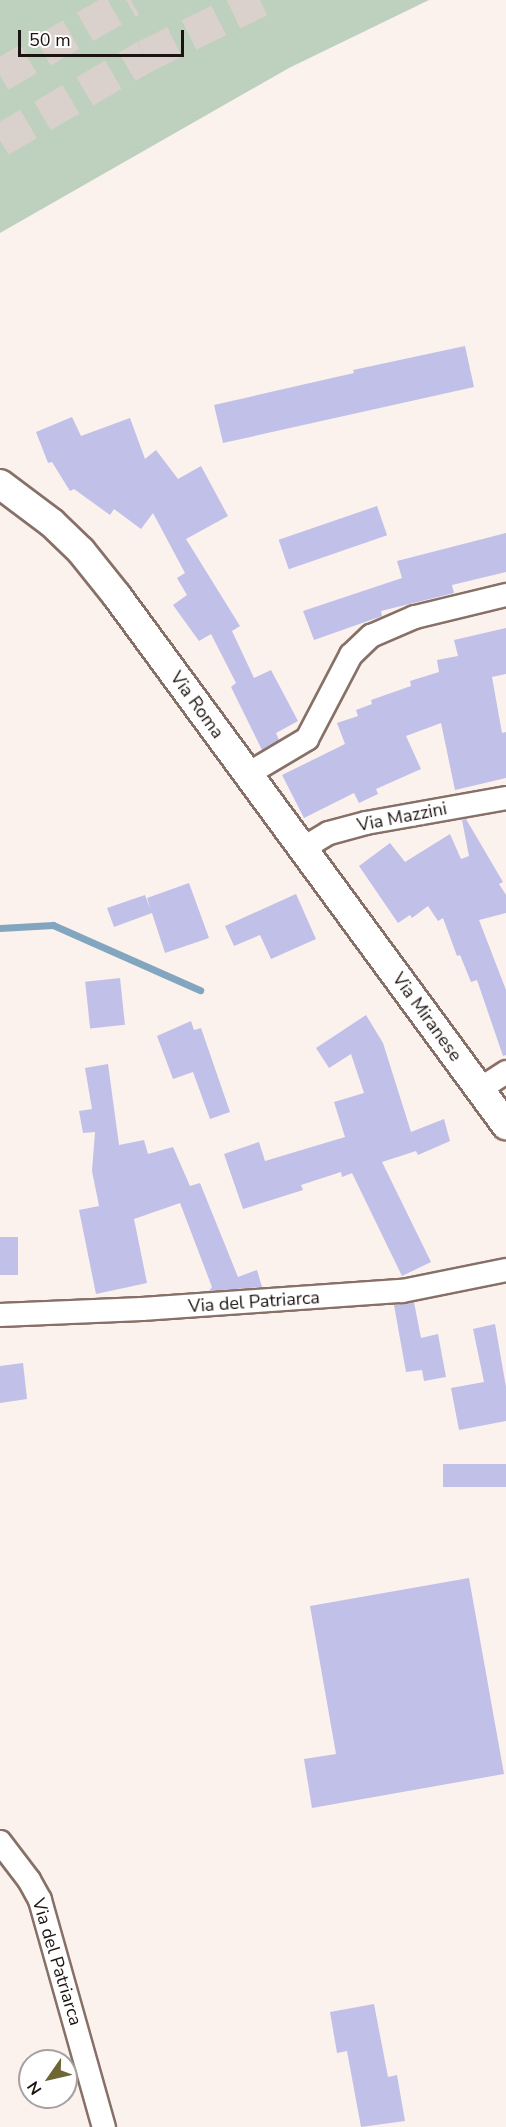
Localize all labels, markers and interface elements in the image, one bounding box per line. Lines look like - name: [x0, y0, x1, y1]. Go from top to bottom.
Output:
- scale bar: [21, 18, 188, 56]
- text: 50 m: [29, 28, 71, 52]
- street label: Via Roma: [165, 667, 229, 743]
- street label: Via Mazzini: [355, 798, 449, 836]
- street label: Via Miranese: [388, 968, 466, 1066]
- street label: Via del Patriarca: [187, 1287, 321, 1317]
- street label: Via del Patriarca: [27, 1896, 87, 2028]
- north arrow: [18, 2049, 78, 2109]
- text: N: [22, 2077, 47, 2099]

